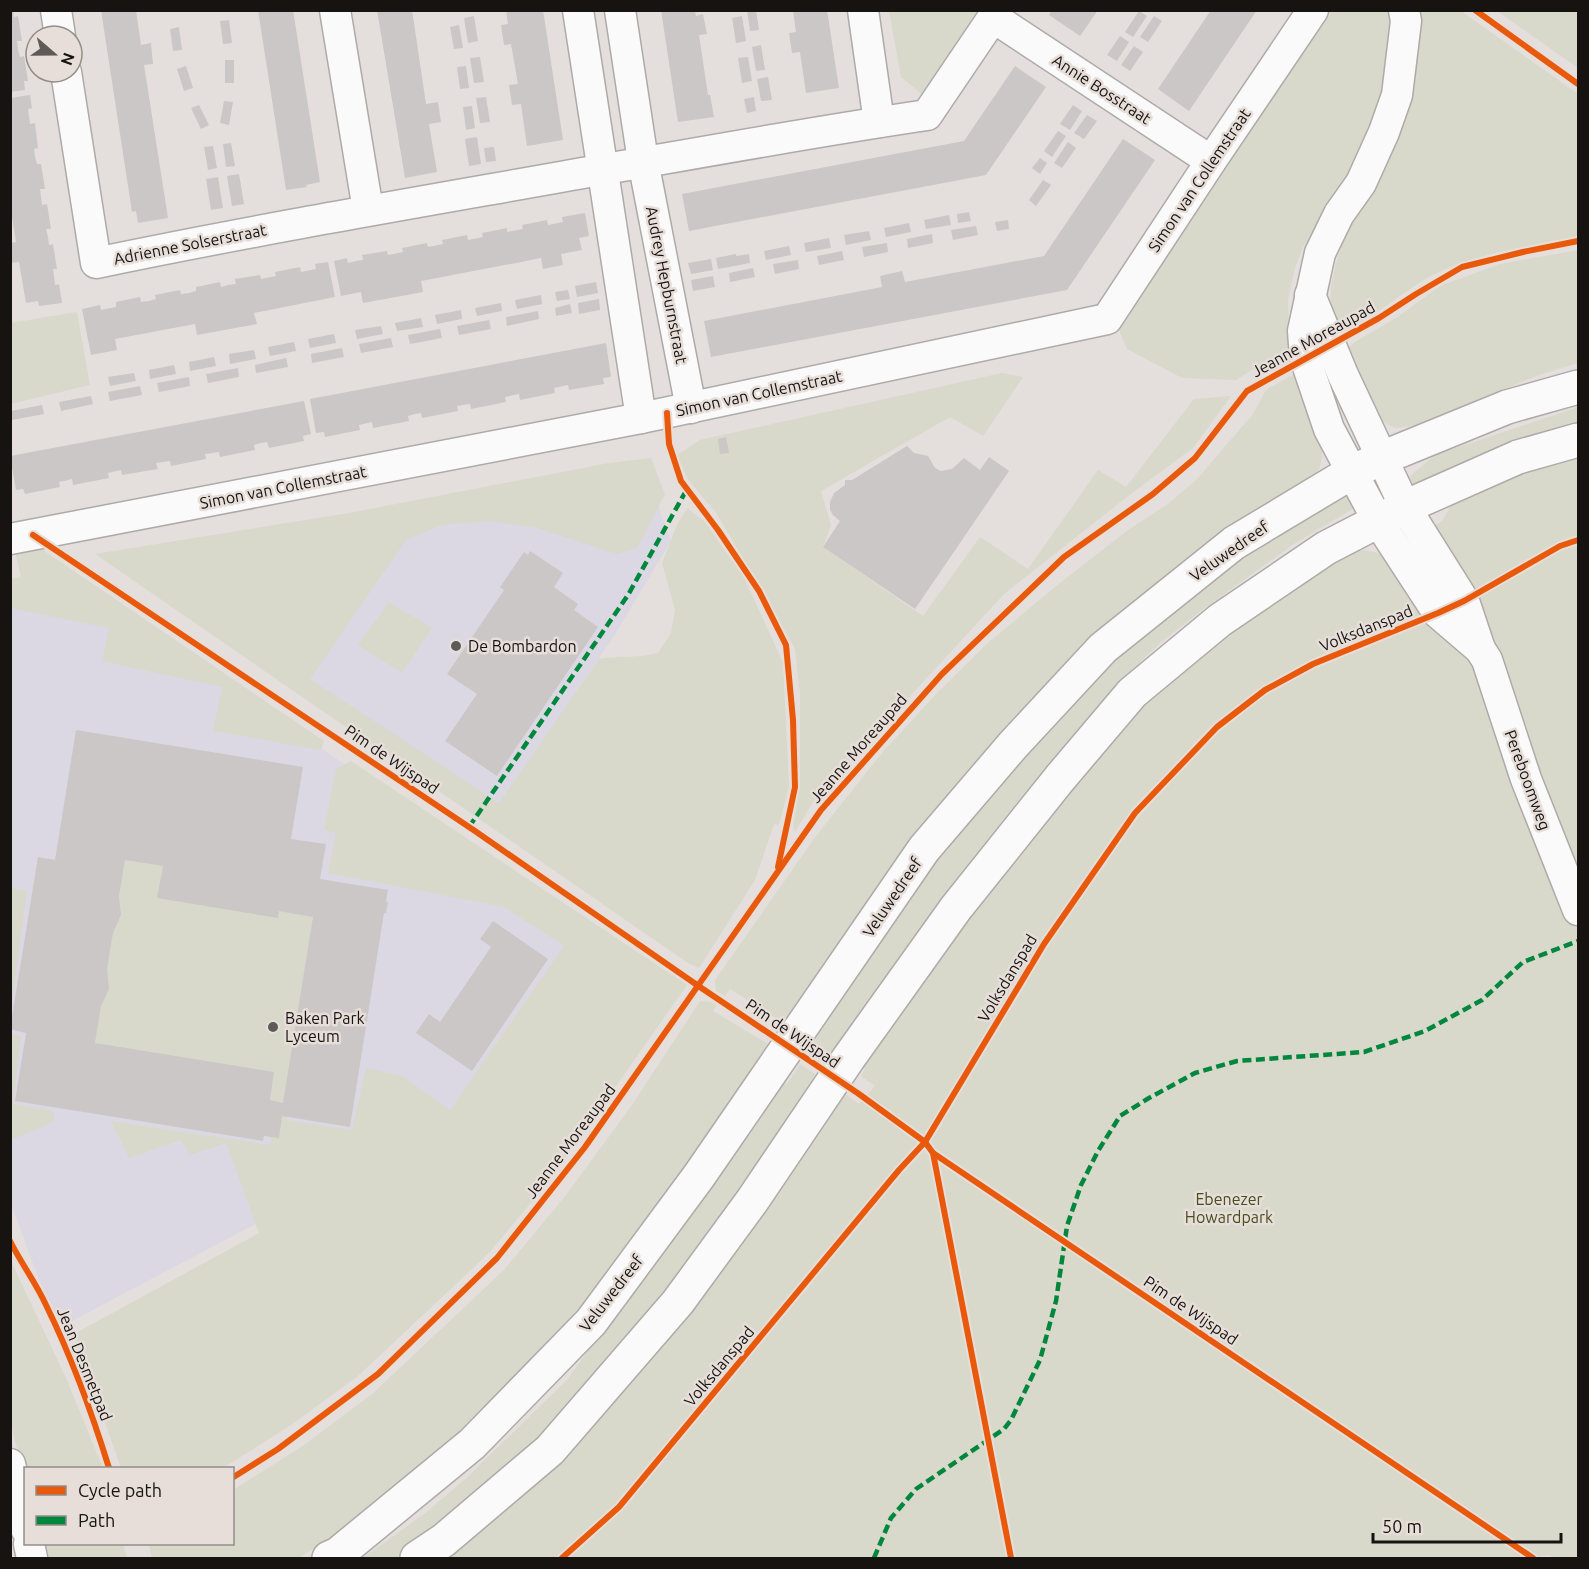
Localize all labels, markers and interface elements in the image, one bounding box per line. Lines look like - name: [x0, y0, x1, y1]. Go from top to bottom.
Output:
- north arrow: [24, 24, 84, 84]
- text: N: [58, 50, 79, 68]
- street label: Annie Bosstraat: [1049, 51, 1155, 128]
- street label: Simon van Collemstraat: [1144, 104, 1254, 255]
- street label: Audrey Hepburnstraat: [643, 205, 691, 366]
- street label: Adrienne Solserstraat: [112, 220, 269, 268]
- street label: Jeanne Moreaupad: [1248, 298, 1378, 380]
- street label: Simon van Collemstraat: [674, 366, 844, 419]
- street label: Simon van Collemstraat: [198, 462, 368, 512]
- street label: Veluwedreef: [1186, 517, 1273, 585]
- street label: Volksdanspad: [1317, 601, 1415, 655]
- place label: De Bombardon: [468, 637, 577, 655]
- marker: De Bombardon: [449, 639, 463, 653]
- street label: Jeanne Moreaupad: [806, 690, 910, 806]
- street label: Pim de Wijspad: [342, 721, 442, 797]
- street label: Pereboomweg: [1502, 727, 1554, 833]
- street label: Veluwedreef: [859, 853, 926, 940]
- street label: Volksdanspad: [974, 931, 1040, 1025]
- street label: Pim de Wijspad: [743, 995, 843, 1071]
- place label: Baken Park Lyceum: [285, 1009, 365, 1045]
- marker: Baken Park Lyceum: [266, 1020, 280, 1034]
- street label: Jeanne Moreaupad: [521, 1080, 619, 1202]
- park label: Ebenezer Howardpark: [1185, 1190, 1273, 1226]
- street label: Veluwedreef: [576, 1250, 647, 1335]
- street label: Pim de Wijspad: [1141, 1272, 1241, 1348]
- street label: Jean Desmetpad: [54, 1305, 116, 1423]
- street label: Volksdanspad: [680, 1322, 758, 1410]
- legend: [24, 1467, 234, 1545]
- text: Cycle path: [78, 1480, 162, 1500]
- scale bar: [1373, 1506, 1560, 1544]
- text: Path: [78, 1510, 115, 1530]
- text: 50 m: [1382, 1516, 1422, 1536]

